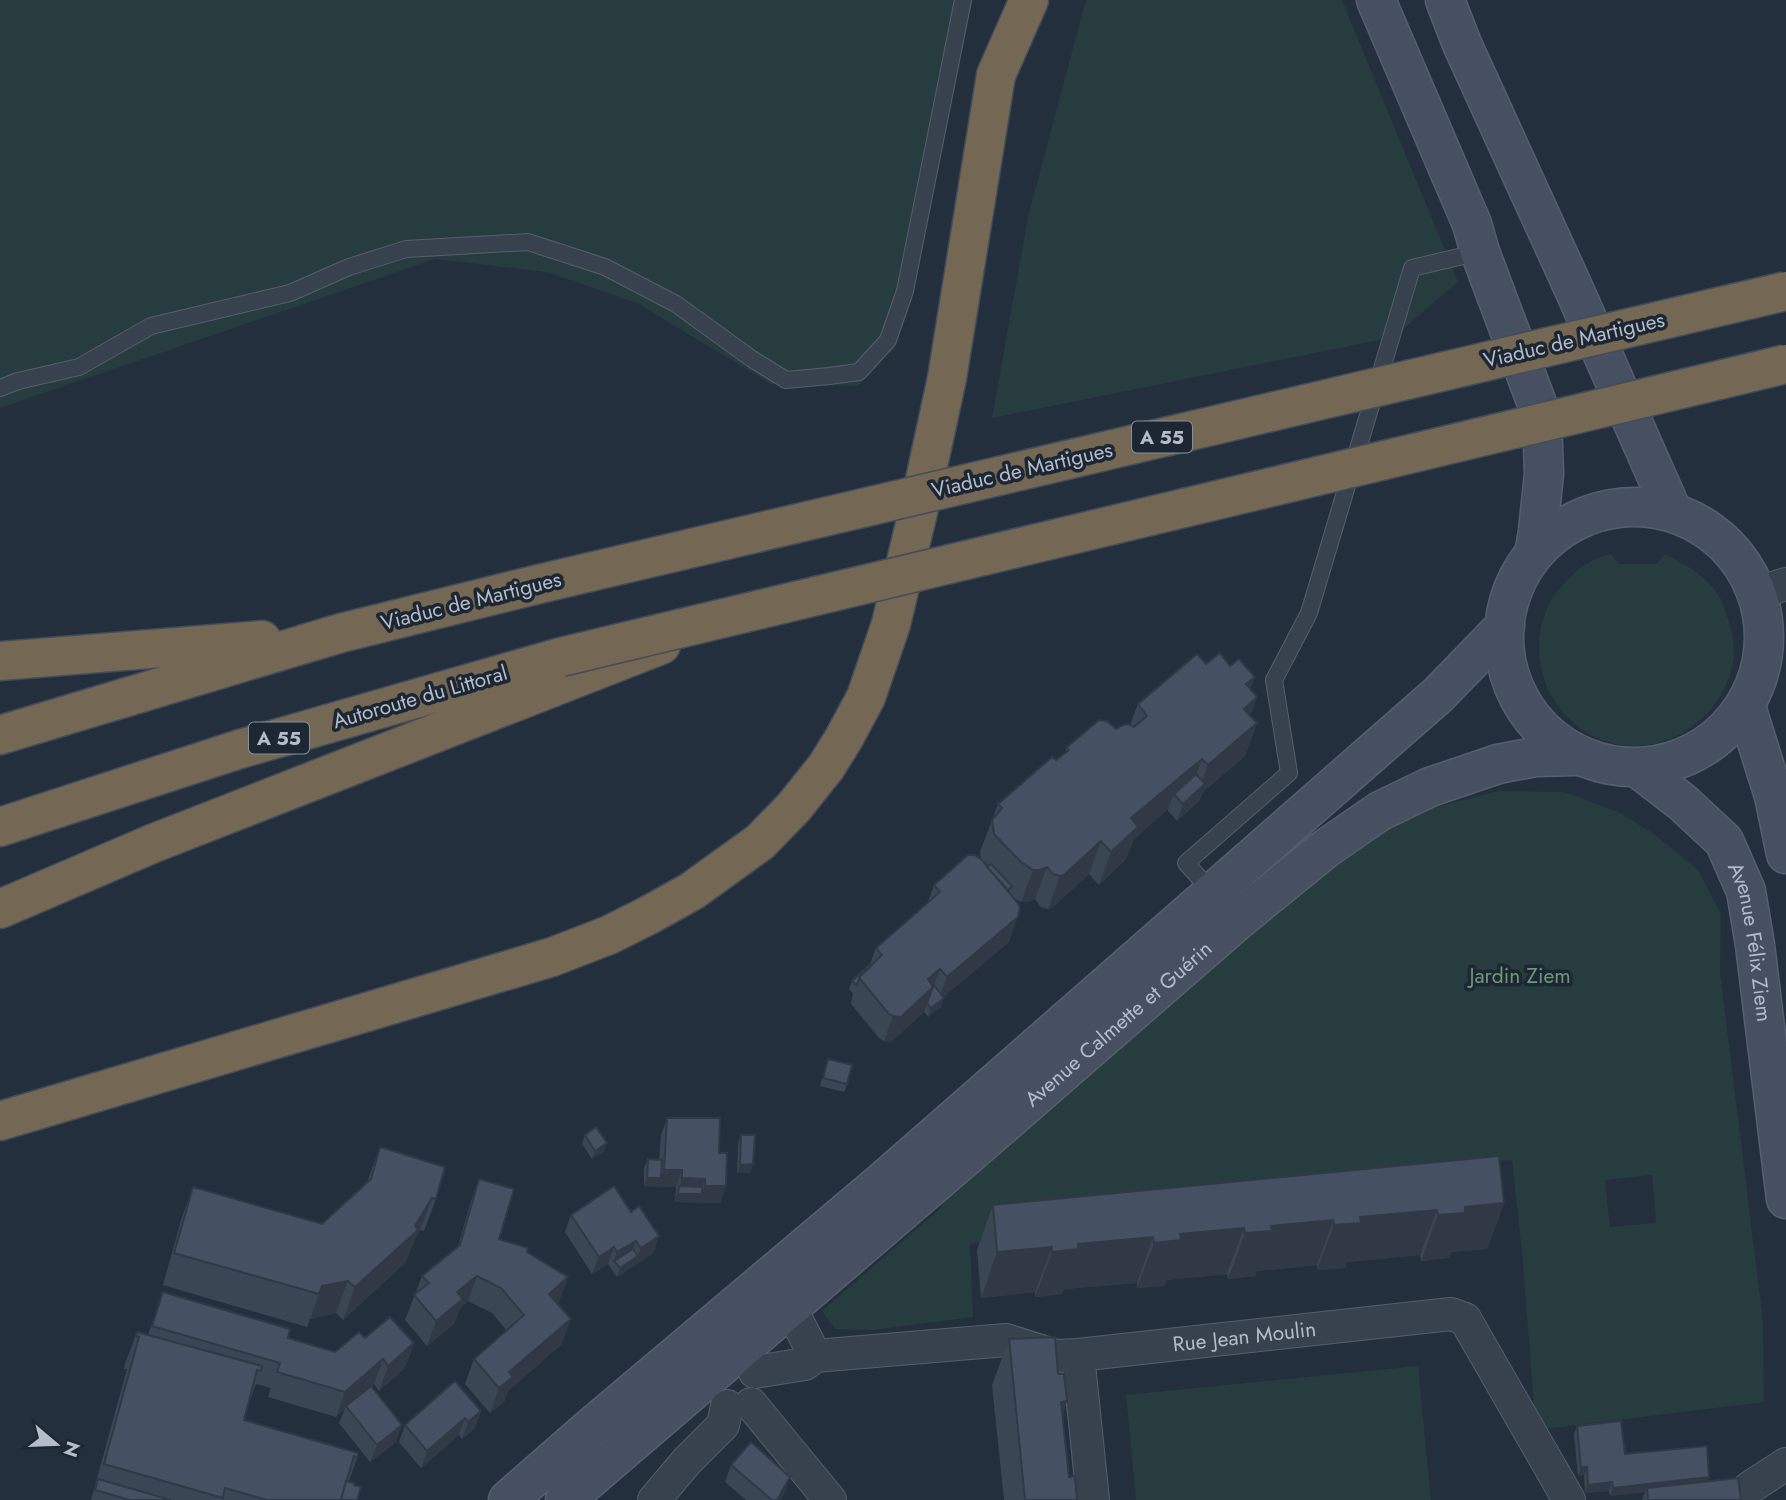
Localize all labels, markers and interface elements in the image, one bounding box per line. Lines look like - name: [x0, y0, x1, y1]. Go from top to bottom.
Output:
- street label: Viaduc de Martigues: [1481, 305, 1667, 375]
- road number: A 55: [1132, 422, 1192, 452]
- street label: Viaduc de Martigues: [929, 435, 1115, 505]
- street label: Viaduc de Martigues: [378, 564, 564, 638]
- street label: Autoroute du Littoral: [329, 658, 511, 736]
- road number: A 55: [249, 722, 309, 754]
- street label: Avenue Félix Ziem: [1720, 857, 1779, 1023]
- street label: Avenue Calmette et Guérin: [1018, 934, 1219, 1114]
- park label: Jardin Ziem: [1466, 961, 1571, 991]
- street label: Rue Jean Moulin: [1171, 1314, 1318, 1359]
- north arrow: [21, 1409, 91, 1479]
- text: N: [56, 1438, 87, 1461]

